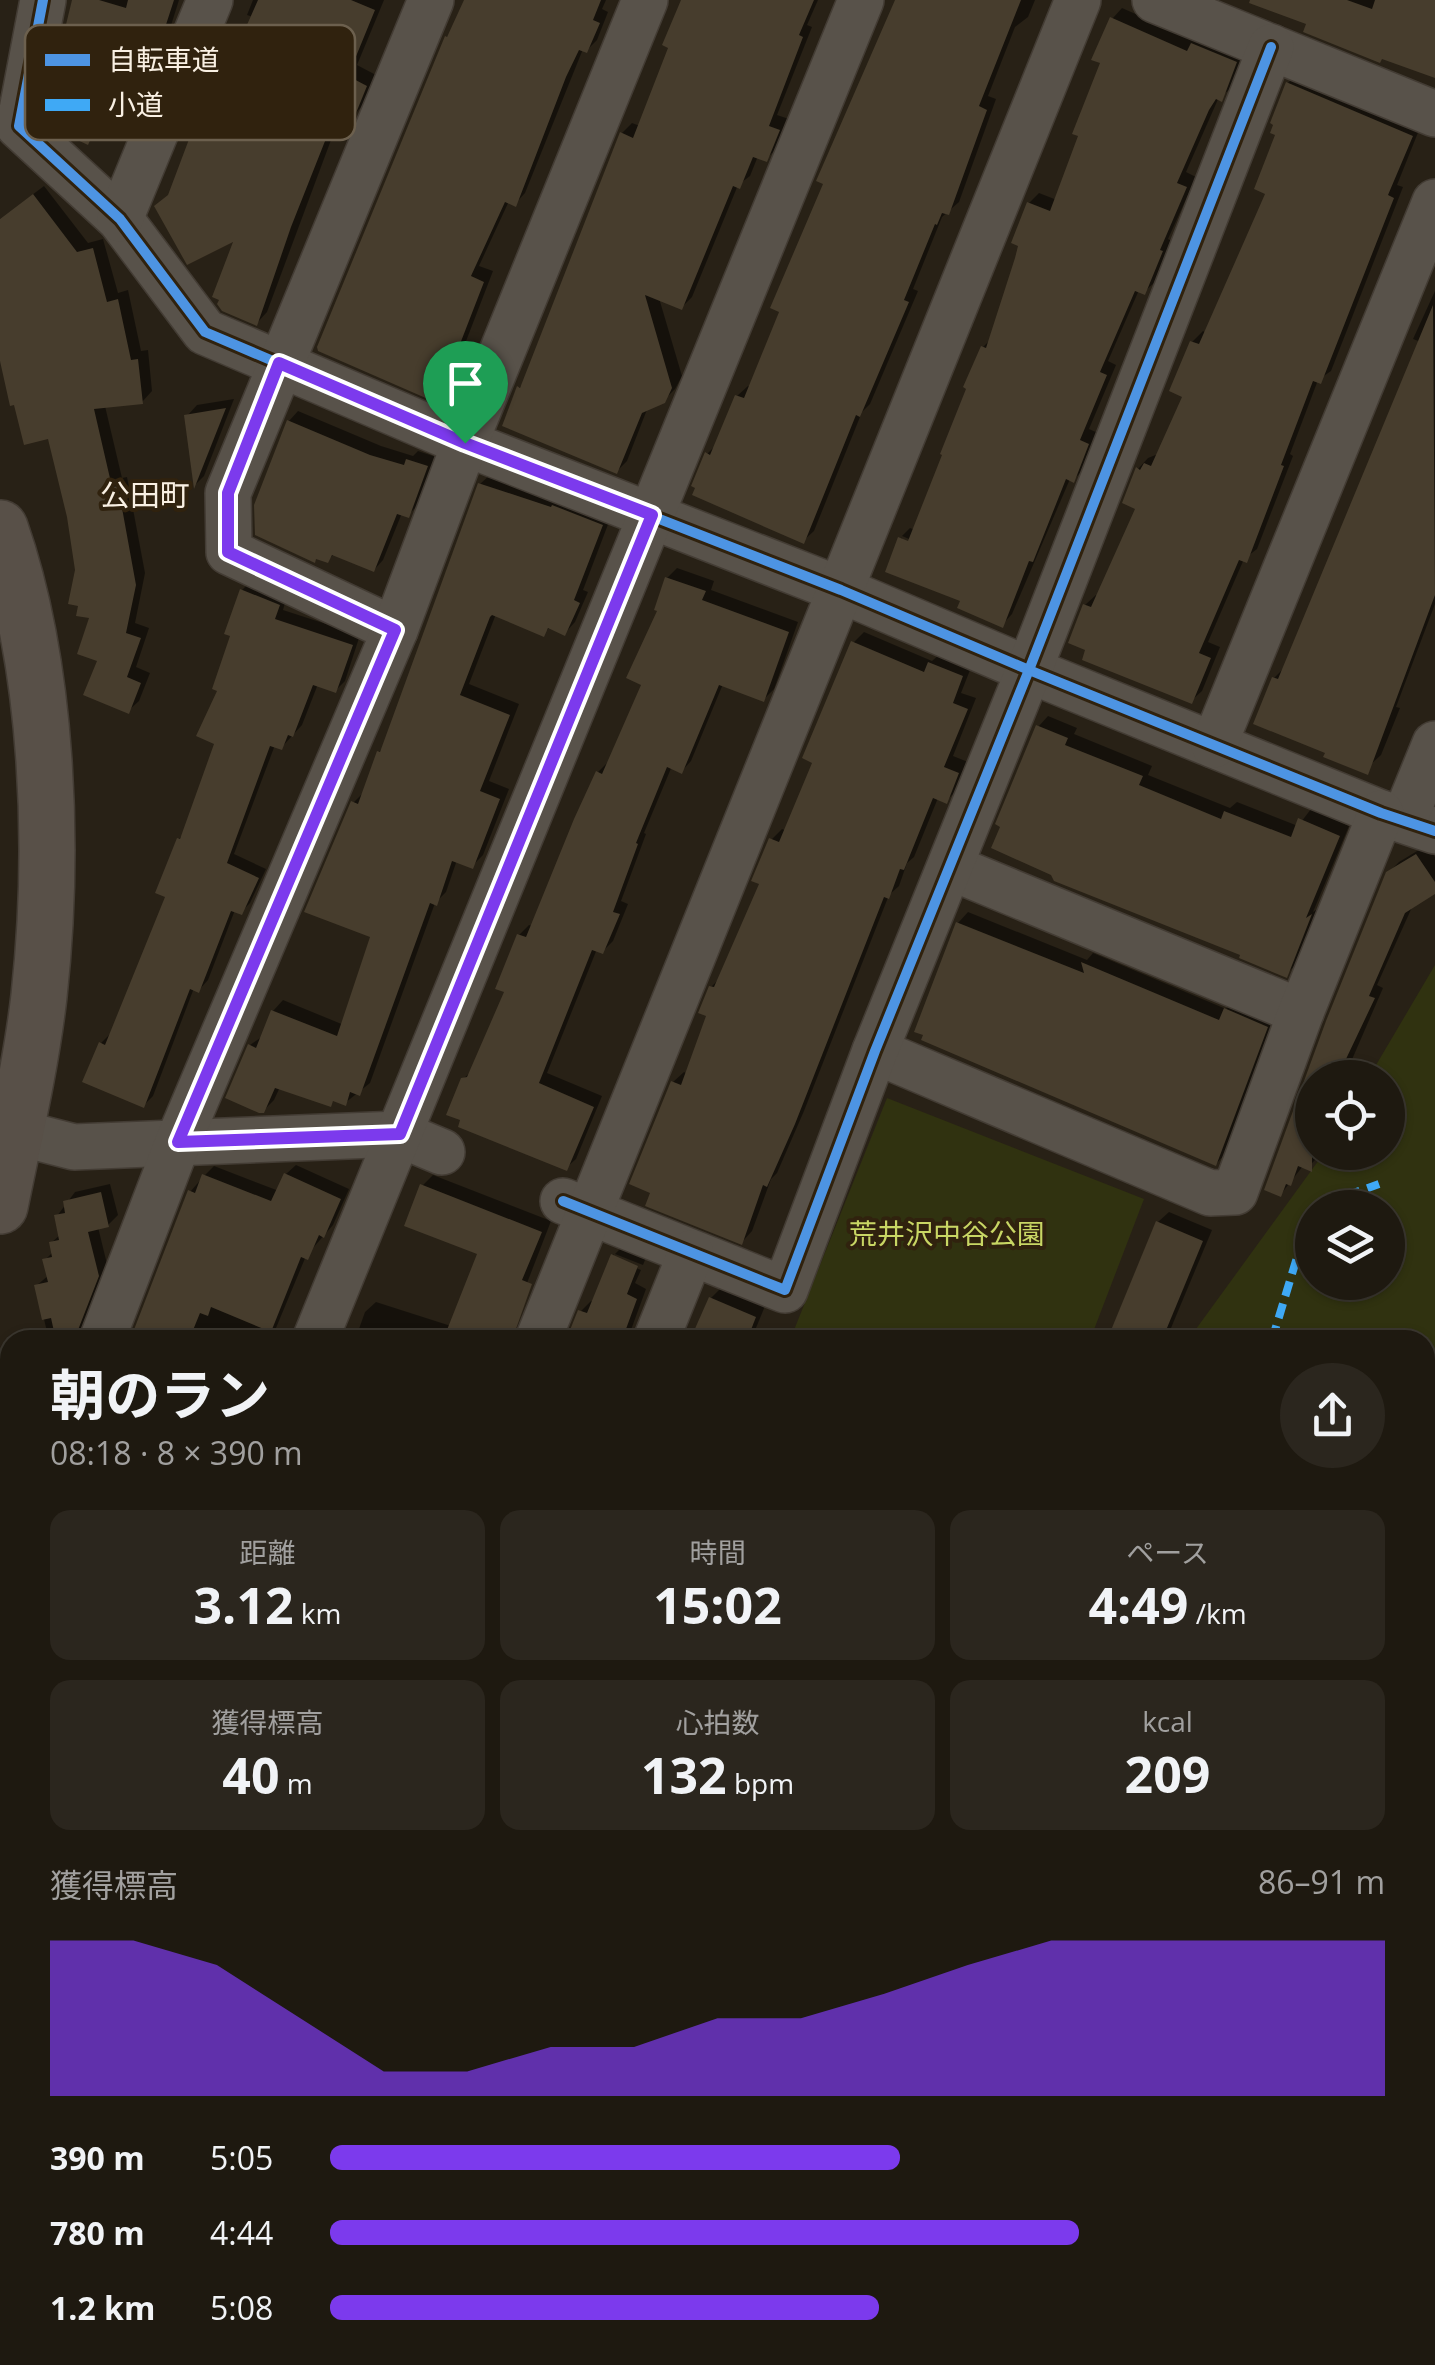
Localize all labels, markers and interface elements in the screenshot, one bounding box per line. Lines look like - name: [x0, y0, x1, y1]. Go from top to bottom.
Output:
- legend: [25, 25, 355, 140]
- text: 自転車道: [108, 40, 220, 78]
- text: 小道: [108, 85, 164, 123]
- pin: [423, 341, 508, 444]
- icon: arrive: [438, 356, 493, 411]
- district label: 公田町: [100, 474, 190, 515]
- map controls: [1295, 1060, 1405, 1300]
- button: locate: [1295, 1060, 1405, 1170]
- button: layers: [1295, 1190, 1405, 1300]
- park label: 荒井沢中谷公園: [849, 1214, 1045, 1252]
- text: 朝のラン: [50, 1356, 270, 1431]
- button: share: [1280, 1363, 1385, 1468]
- text: 08:18 · 8 × 390 m: [50, 1431, 303, 1474]
- text: 距離: [239, 1533, 296, 1571]
- text: 時間: [689, 1533, 746, 1571]
- text: ペース: [1126, 1533, 1209, 1571]
- text: 3.12: [194, 1571, 294, 1639]
- text: 15:02: [653, 1571, 782, 1639]
- text: 4:49: [1088, 1571, 1188, 1639]
- text: km: [294, 1594, 341, 1632]
- text: /km: [1188, 1594, 1247, 1632]
- text: kcal: [1142, 1702, 1193, 1740]
- text: 獲得標高: [211, 1703, 324, 1741]
- text: 心拍数: [675, 1703, 760, 1741]
- text: 209: [1125, 1740, 1210, 1808]
- text: 40: [222, 1741, 279, 1809]
- text: 132: [641, 1741, 727, 1809]
- text: m: [279, 1764, 313, 1802]
- text: bpm: [727, 1764, 794, 1802]
- text: 86–91 m: [1258, 1860, 1385, 1903]
- text: 獲得標高: [50, 1863, 178, 1906]
- text: 390 m: [50, 2136, 145, 2179]
- text: 5:05: [210, 2136, 273, 2179]
- text: 780 m: [50, 2211, 145, 2254]
- text: 4:44: [210, 2211, 273, 2254]
- text: 1.2 km: [50, 2286, 155, 2329]
- text: 5:08: [210, 2286, 273, 2329]

